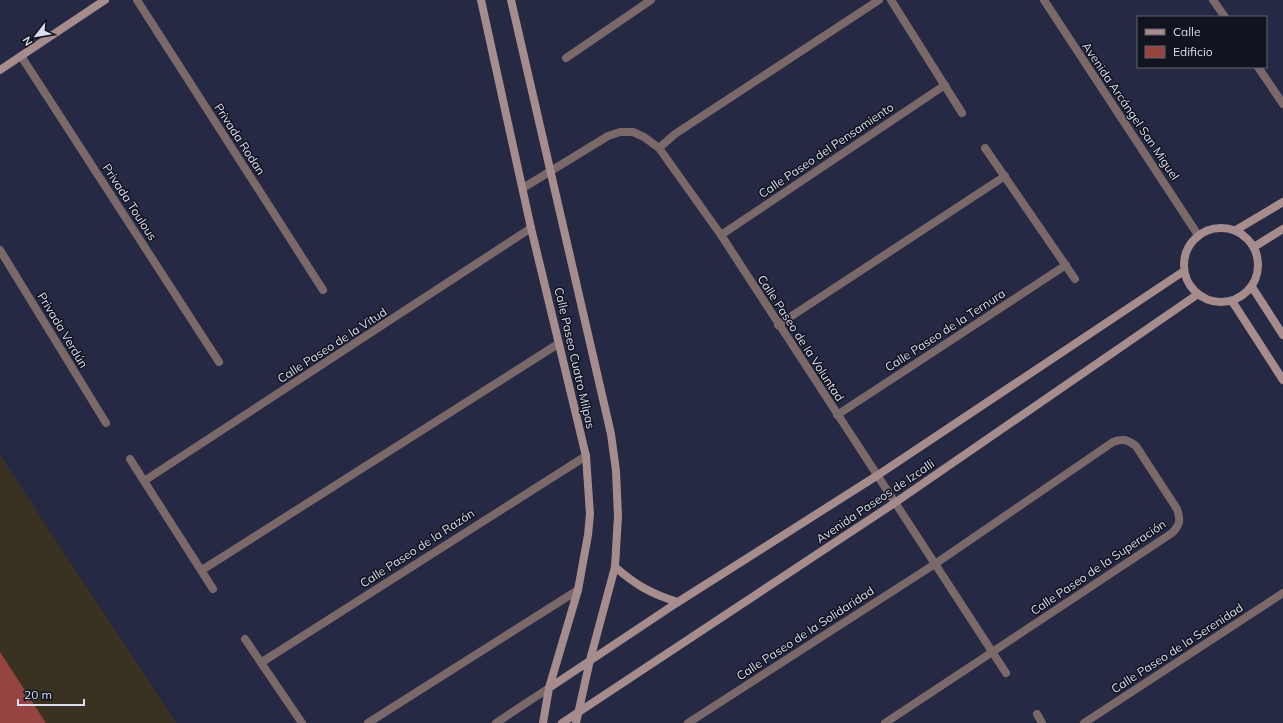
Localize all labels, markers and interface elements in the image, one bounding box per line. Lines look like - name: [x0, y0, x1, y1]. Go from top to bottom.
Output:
- north arrow: [16, 16, 56, 56]
- legend: [1137, 16, 1267, 68]
- text: Calle: [1173, 24, 1200, 39]
- text: N: [19, 34, 36, 48]
- street label: Avenida Arcángel San Miguel: [1079, 39, 1183, 183]
- text: Edificio: [1173, 44, 1213, 59]
- street label: Calle Paseo del Pensamiento: [756, 99, 897, 201]
- street label: Privada Rodan: [211, 100, 269, 178]
- street label: Privada Toulous: [100, 161, 160, 243]
- street label: Calle Paseo de la Voluntad: [754, 272, 848, 404]
- street label: Calle Paseo de la Ternura: [882, 285, 1008, 375]
- street label: Calle Paseo Cuatro Milpas: [551, 286, 599, 430]
- street label: Privada Verdún: [35, 289, 91, 371]
- street label: Calle Paseo de la Vitud: [274, 304, 390, 386]
- street label: Avenida Paseos de Izcalli: [813, 456, 937, 546]
- street label: Calle Paseo de la Razón: [357, 505, 477, 591]
- street label: Calle Paseo de la Superación: [1027, 516, 1169, 618]
- street label: Calle Paseo de la Solidaridad: [733, 583, 877, 683]
- street label: Calle Paseo de la Serenidad: [1108, 600, 1246, 696]
- scale bar: [18, 681, 84, 707]
- text: 20 m: [24, 687, 52, 702]

